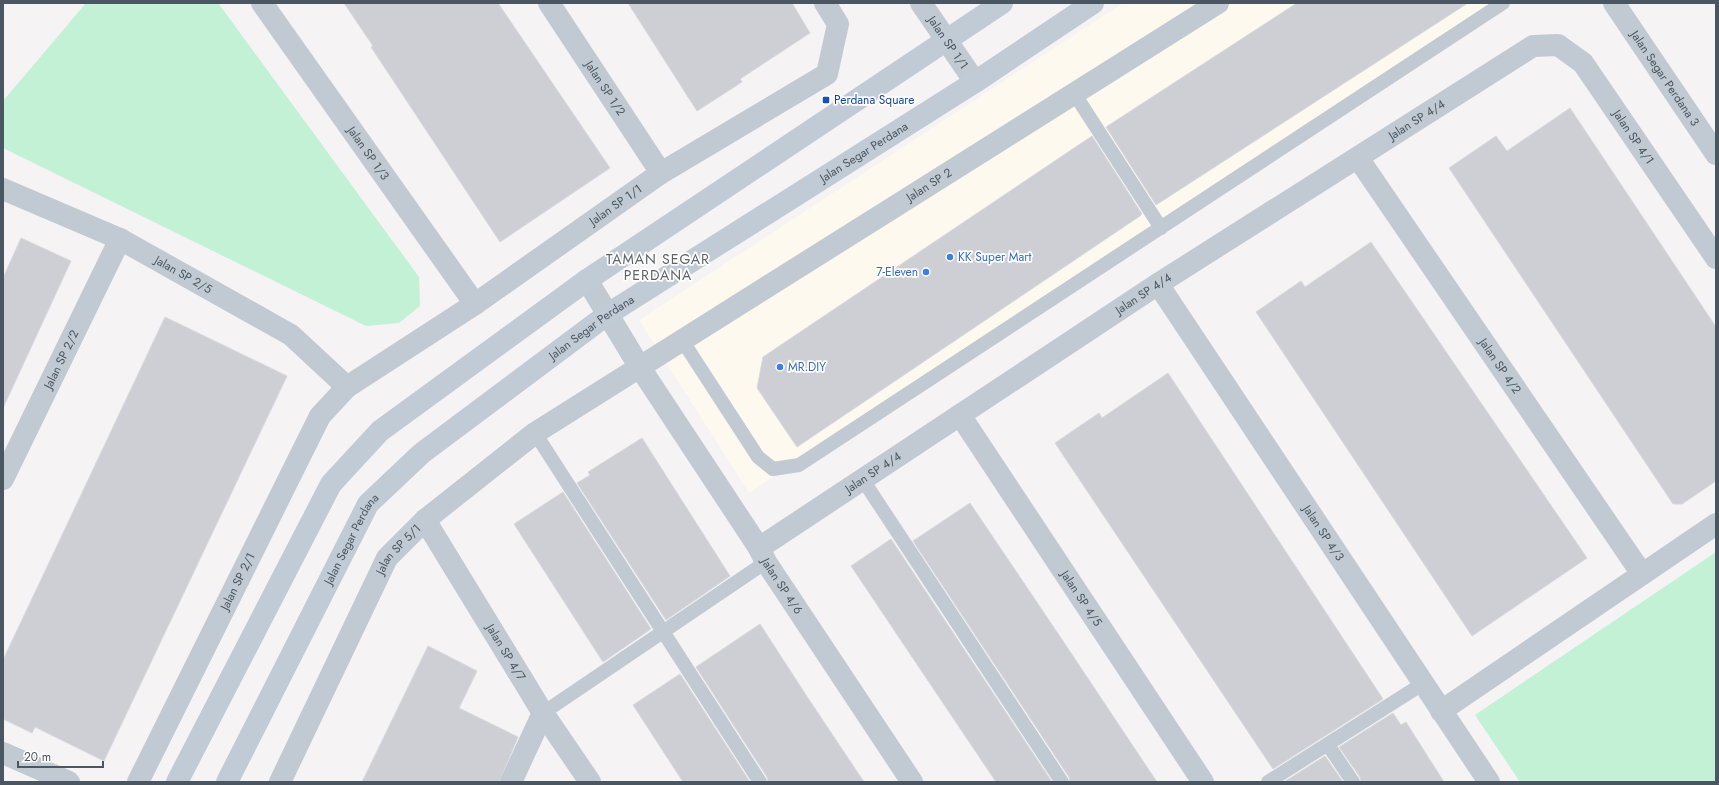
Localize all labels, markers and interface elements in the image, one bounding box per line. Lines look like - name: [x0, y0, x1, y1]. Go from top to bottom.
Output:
- street label: Jalan SP 1/1: [922, 11, 973, 73]
- street label: Jalan Segar Perdana 3: [1625, 25, 1704, 130]
- street label: Jalan SP 1/2: [579, 56, 630, 119]
- place label: Perdana Square: [834, 91, 914, 109]
- marker: Perdana Square: [821, 95, 831, 105]
- street label: Jalan SP 4/4: [1383, 95, 1449, 146]
- street label: Jalan SP 4/1: [1607, 104, 1659, 168]
- street label: Jalan Segar Perdana: [815, 117, 912, 188]
- street label: Jalan SP 1/3: [342, 121, 394, 184]
- street label: Jalan SP 2: [901, 164, 956, 207]
- street label: Jalan SP 1/1: [584, 180, 646, 231]
- place label: KK Super Mart: [958, 248, 1031, 266]
- district label: TAMAN SEGAR PERDANA: [606, 249, 710, 285]
- street label: Jalan SP 2/5: [150, 250, 216, 298]
- marker: KK Super Mart: [945, 252, 955, 262]
- place label: 7-Eleven: [876, 263, 918, 281]
- marker: 7-Eleven: [921, 267, 931, 277]
- street label: Jalan SP 4/4: [1110, 269, 1175, 320]
- street label: Jalan Segar Perdana: [543, 290, 638, 365]
- street label: Jalan SP 2/2: [38, 327, 83, 394]
- street label: Jalan SP 4/2: [1474, 333, 1526, 398]
- place label: MR.DIY: [788, 358, 826, 376]
- marker: MR.DIY: [775, 362, 785, 372]
- street label: Jalan SP 4/4: [840, 447, 905, 499]
- street label: Jalan Segar Perdana: [319, 489, 383, 590]
- street label: Jalan SP 4/3: [1297, 500, 1349, 565]
- street label: Jalan SP 5/1: [371, 520, 425, 579]
- street label: Jalan SP 2/1: [215, 550, 260, 615]
- street label: Jalan SP 4/6: [756, 553, 807, 618]
- street label: Jalan SP 4/5: [1055, 565, 1107, 630]
- street label: Jalan SP 4/7: [481, 619, 530, 685]
- scale bar: [18, 743, 103, 769]
- text: 20 m: [24, 748, 51, 766]

